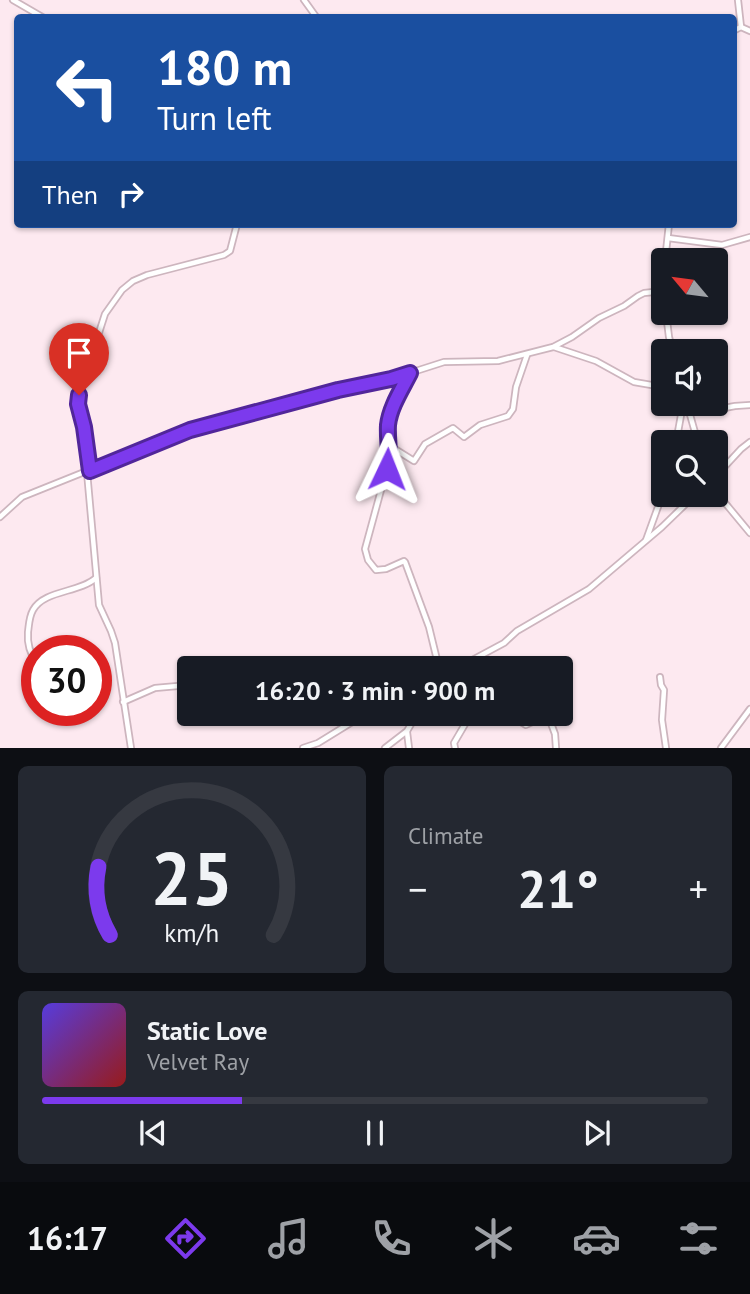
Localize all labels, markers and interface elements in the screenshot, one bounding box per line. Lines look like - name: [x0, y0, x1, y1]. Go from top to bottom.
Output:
- text: 180 m: [157, 35, 292, 99]
- icon: left: [42, 42, 133, 133]
- text: Turn left: [157, 97, 272, 139]
- icon: right: [112, 175, 150, 213]
- text: Then: [42, 178, 98, 211]
- north arrow: [651, 248, 728, 326]
- map controls: [651, 248, 728, 507]
- pin: [49, 323, 109, 395]
- icon: arrive: [60, 334, 98, 372]
- button: sound: [651, 339, 728, 416]
- button: search: [651, 430, 728, 507]
- position arrow: [350, 432, 424, 506]
- speed limit sign: 30: [21, 635, 112, 726]
- text: 16:20 · 3 min · 900 m: [255, 674, 495, 707]
- text: Climate: [408, 821, 483, 850]
- text: 25: [151, 832, 233, 926]
- text: 21°: [517, 855, 599, 922]
- text: −: [408, 864, 427, 913]
- text: +: [689, 864, 708, 913]
- text: km/h: [165, 917, 219, 949]
- text: Static Love: [147, 1014, 268, 1047]
- text: Velvet Ray: [147, 1047, 249, 1076]
- icon: previous: [134, 1114, 172, 1152]
- icon: pause: [356, 1114, 394, 1152]
- icon: next: [578, 1114, 616, 1152]
- icon: directions: [161, 1214, 210, 1263]
- icon: music: [264, 1214, 313, 1263]
- icon: phone: [367, 1214, 416, 1263]
- icon: climate: [469, 1214, 518, 1263]
- icon: car: [572, 1214, 621, 1263]
- icon: filters: [674, 1214, 723, 1263]
- text: 16:17: [27, 1217, 108, 1259]

